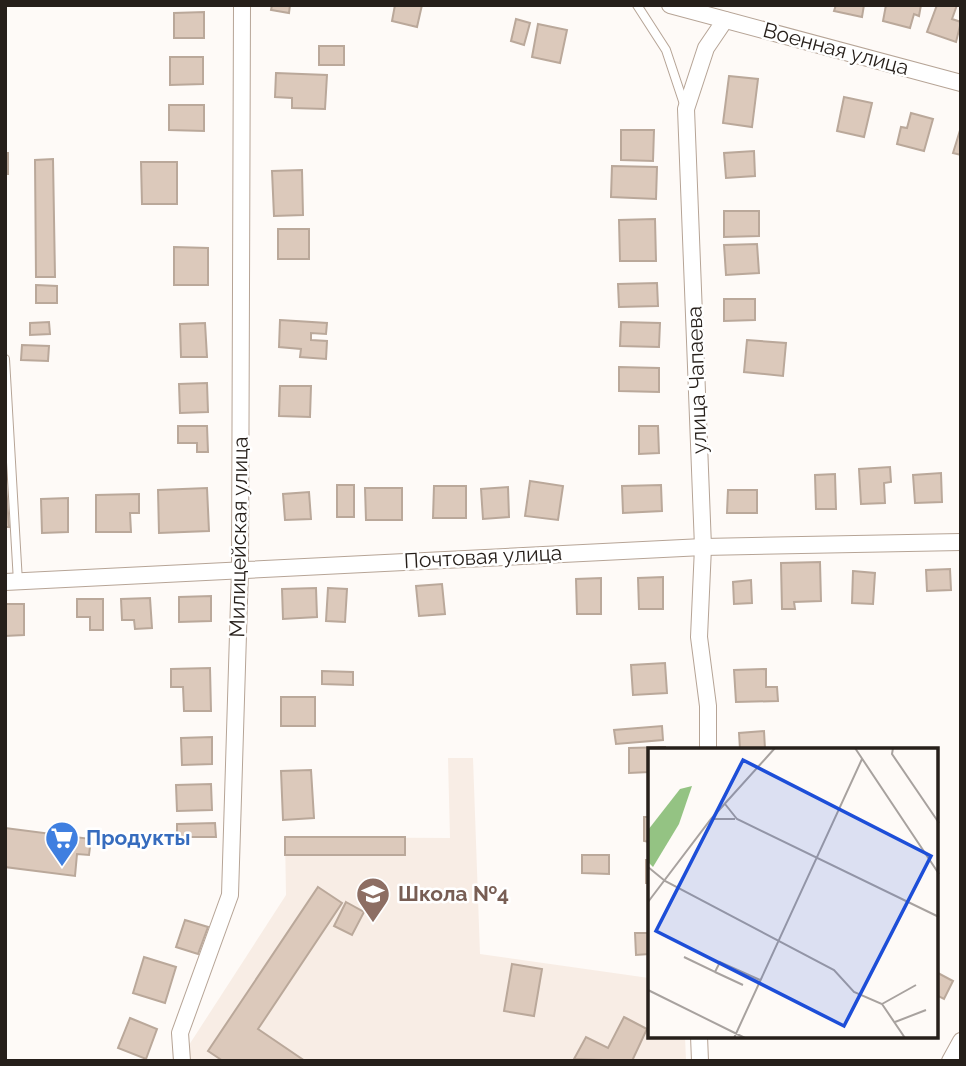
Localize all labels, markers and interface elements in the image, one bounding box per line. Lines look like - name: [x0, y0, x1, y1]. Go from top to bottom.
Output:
- street label: Военная улица: [761, 17, 912, 80]
- street label: улица Чапаева: [681, 306, 712, 454]
- street label: Милицейская улица: [224, 436, 253, 638]
- street label: Почтовая улица: [403, 540, 563, 573]
- inset map: [648, 748, 938, 1038]
- supermarket icon: Продукты: [43, 819, 81, 868]
- place label: Продукты: [86, 825, 191, 850]
- school or university icon: Школа №4: [354, 875, 392, 924]
- place label: Школа №4: [398, 881, 509, 906]

